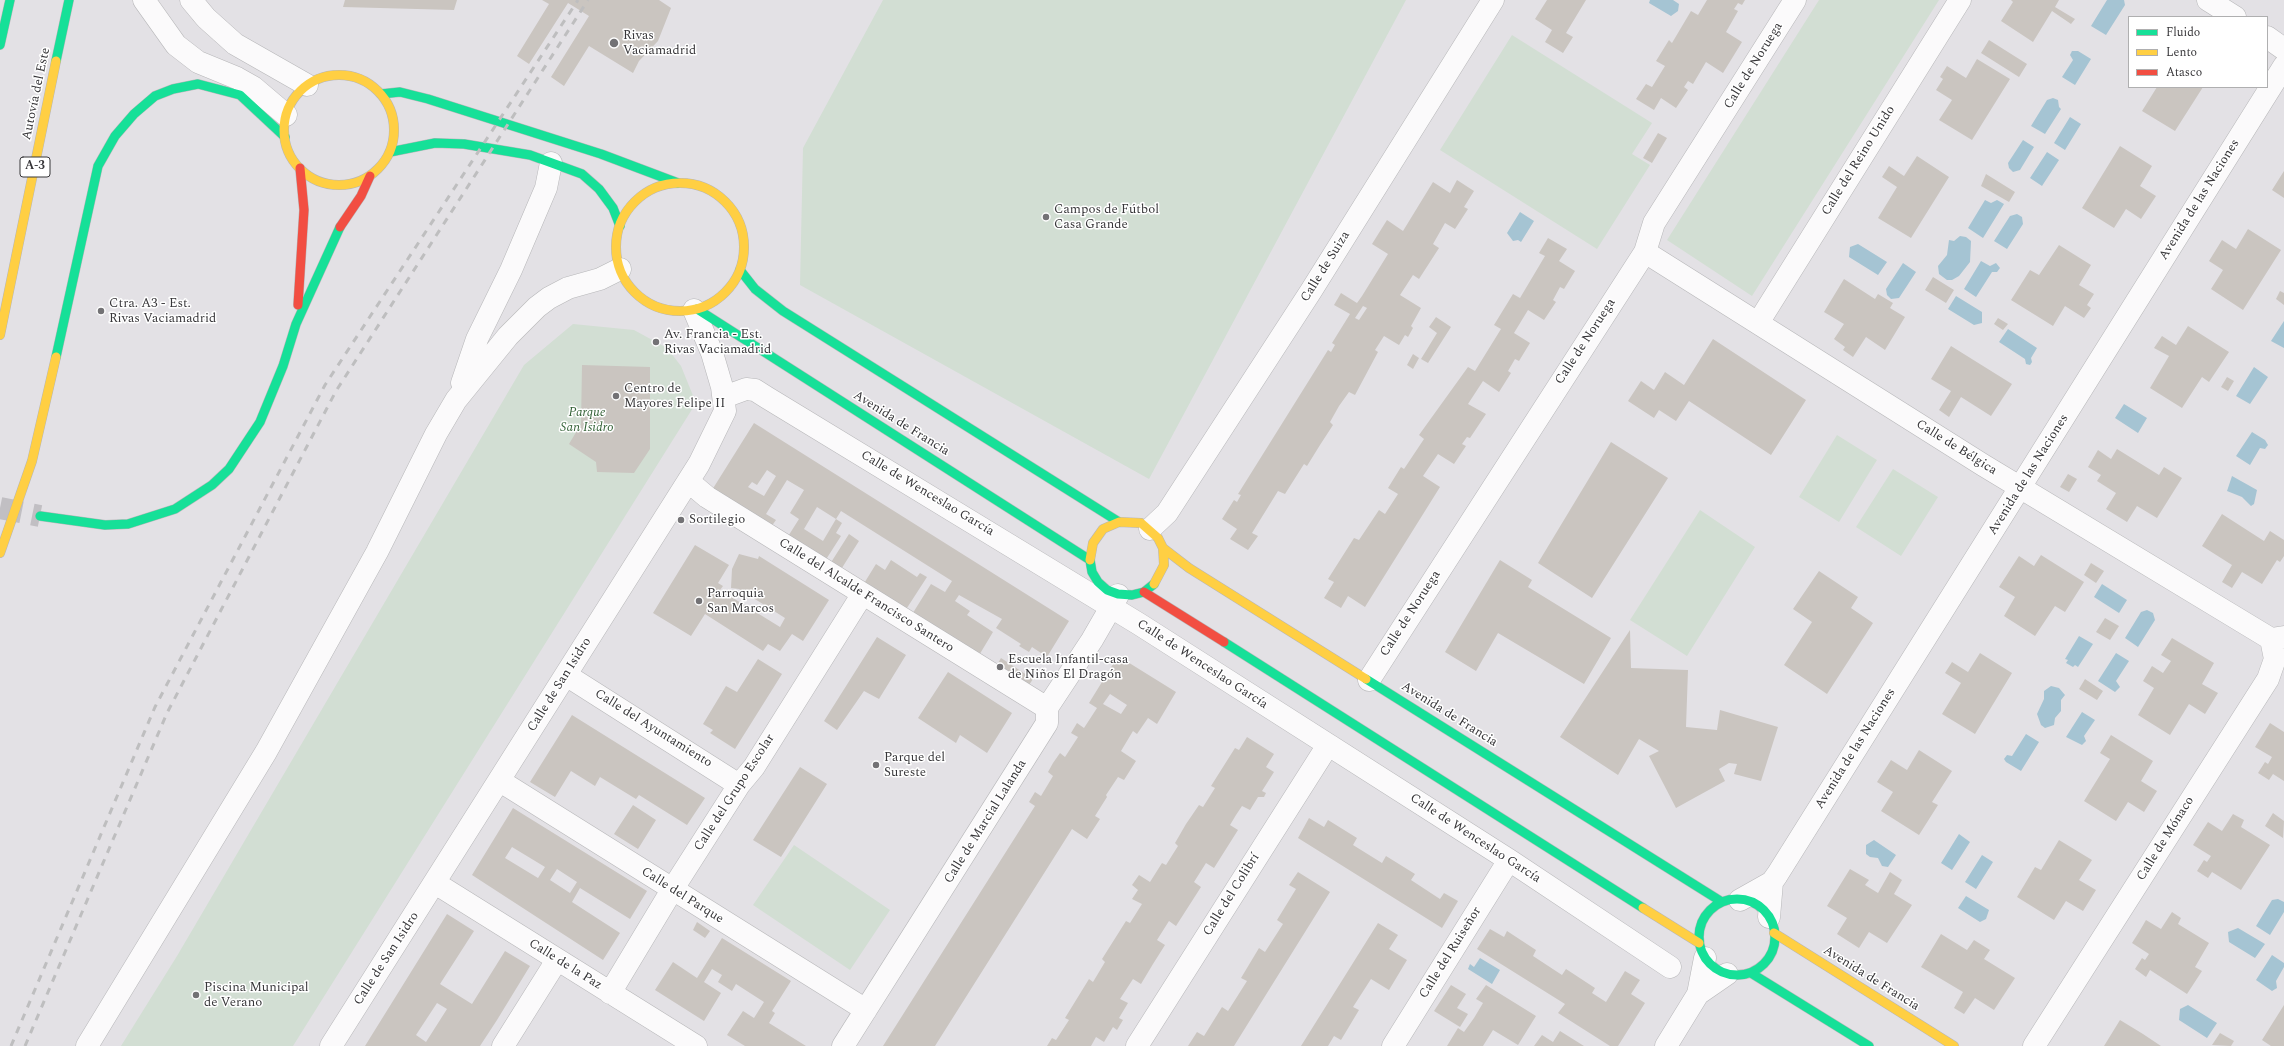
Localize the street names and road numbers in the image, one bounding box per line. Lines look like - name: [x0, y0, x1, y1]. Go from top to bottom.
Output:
- street label: Calle de Noruega: [1721, 20, 1787, 112]
- street label: Autovía del Este: [20, 46, 54, 142]
- street label: Calle del Reino Unido: [1819, 103, 1899, 219]
- street label: Avenida de las Naciones: [2156, 137, 2244, 263]
- road number: A-3: [20, 157, 50, 177]
- street label: Calle de Suiza: [1298, 229, 1354, 305]
- street label: Calle de Noruega: [1552, 296, 1620, 388]
- street label: Avenida de Francia: [850, 388, 952, 460]
- street label: Avenida de las Naciones: [1985, 412, 2073, 538]
- street label: Calle de Bélgica: [1913, 417, 1999, 479]
- street label: Calle de Wenceslao García: [857, 448, 997, 540]
- street label: Calle del Alcalde Francisco Santero: [776, 535, 956, 657]
- street label: Calle de Noruega: [1377, 568, 1445, 660]
- street label: Calle de Wenceslao García: [1134, 617, 1270, 713]
- street label: Calle de San Isidro: [525, 635, 595, 735]
- street label: Avenida de Francia: [1398, 679, 1500, 751]
- street label: Calle del Ayuntamiento: [591, 686, 715, 772]
- street label: Avenida de las Naciones: [1812, 686, 1900, 812]
- street label: Calle del Grupo Escolar: [691, 732, 779, 854]
- street label: Calle de Marcial Lalanda: [941, 757, 1031, 887]
- street label: Calle de Wenceslao García: [1407, 791, 1543, 887]
- street label: Calle de Mónaco: [2134, 794, 2198, 884]
- street label: Calle del Colibrí: [1200, 851, 1264, 939]
- street label: Calle del Parque: [638, 864, 726, 928]
- street label: Calle del Ruiseñor: [1417, 904, 1485, 1002]
- street label: Calle de San Isidro: [351, 909, 423, 1009]
- street label: Calle de la Paz: [525, 936, 605, 994]
- street label: Avenida de Francia: [1820, 943, 1922, 1015]

